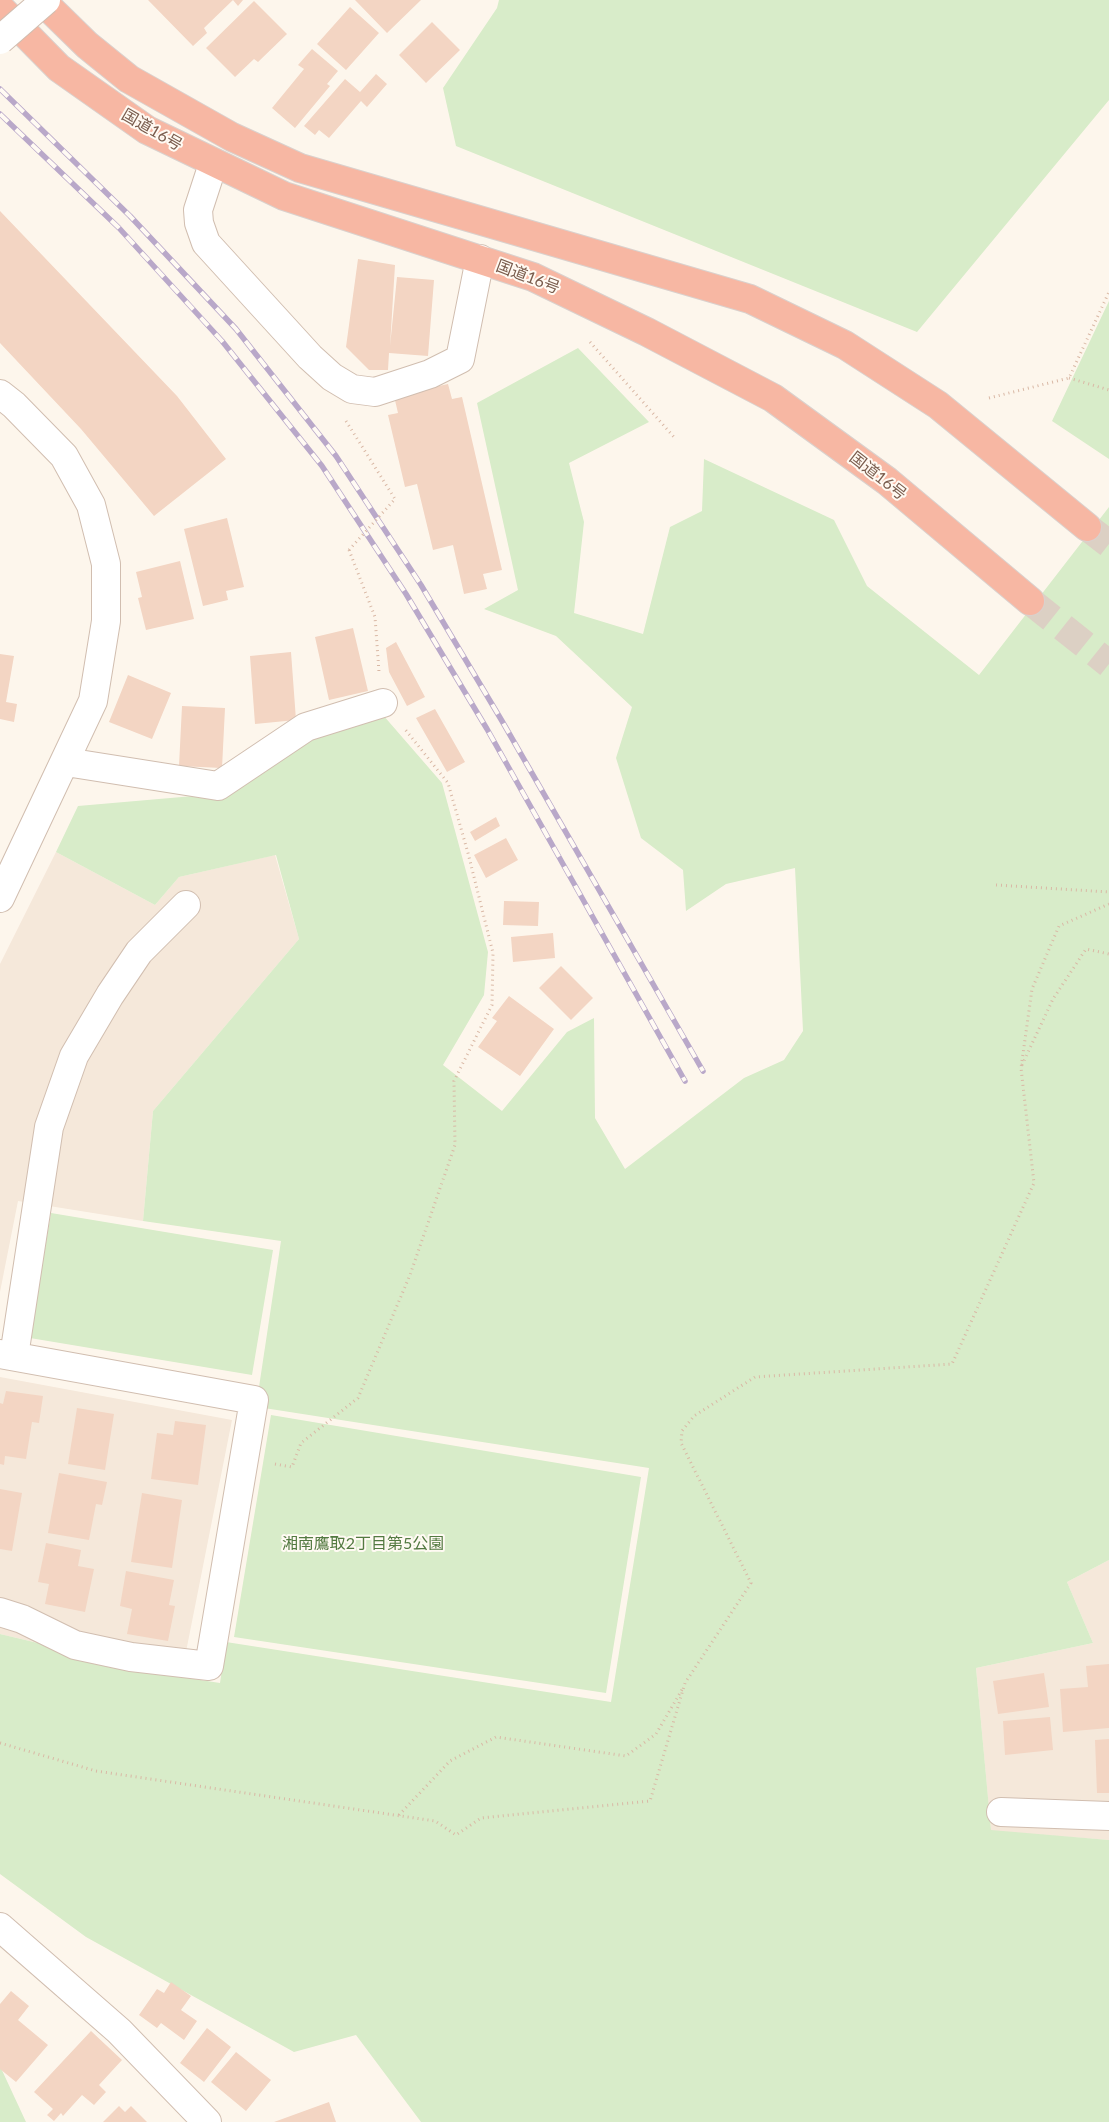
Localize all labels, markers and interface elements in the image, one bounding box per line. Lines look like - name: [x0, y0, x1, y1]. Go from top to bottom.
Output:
- street label: 国道16号: [118, 105, 186, 155]
- street label: 国道16号: [493, 256, 563, 298]
- street label: 国道16号: [846, 448, 910, 504]
- park label: 湘南鷹取2丁目第5公園: [282, 1534, 444, 1554]

